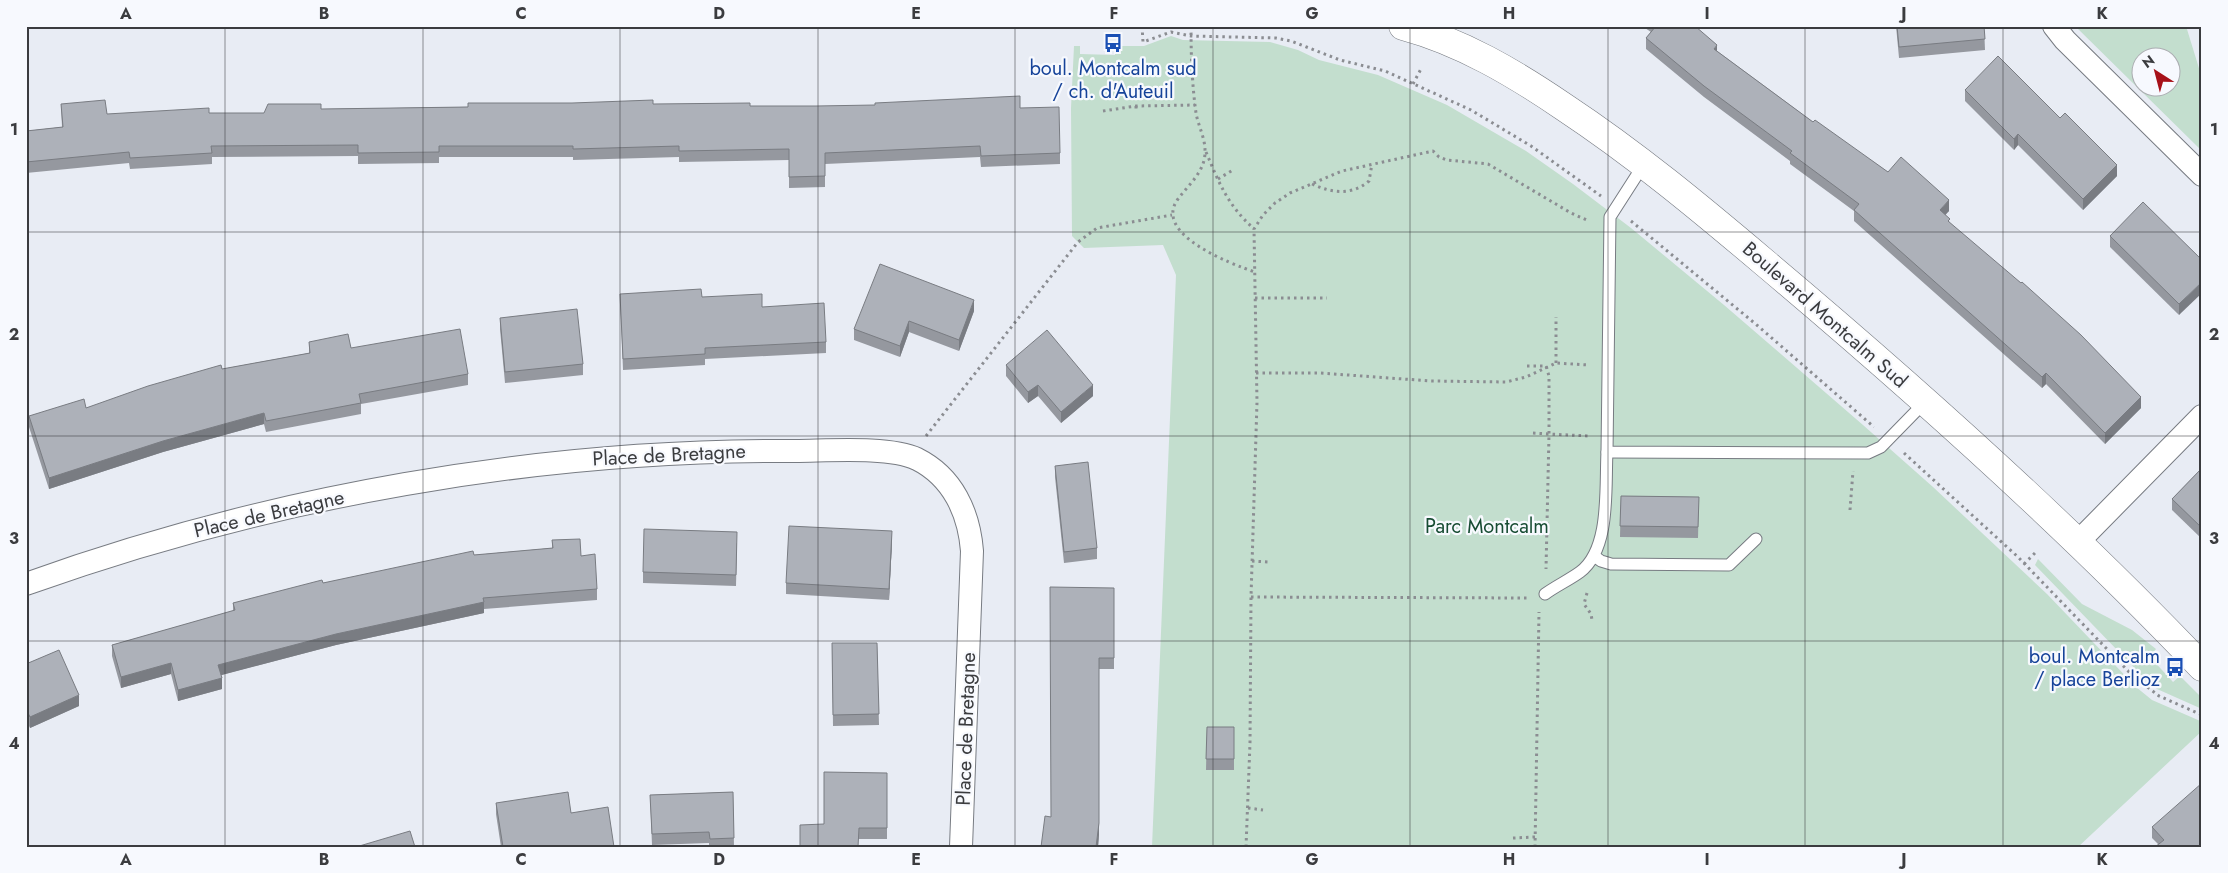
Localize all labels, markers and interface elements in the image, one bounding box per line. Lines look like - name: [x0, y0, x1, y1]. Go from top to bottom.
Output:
- text: A: [119, 2, 132, 25]
- text: B: [319, 2, 329, 25]
- text: C: [515, 2, 527, 25]
- text: D: [713, 2, 725, 25]
- text: E: [911, 2, 921, 25]
- text: F: [1110, 2, 1118, 25]
- text: G: [1305, 2, 1319, 25]
- text: H: [1503, 2, 1515, 25]
- text: I: [1704, 2, 1710, 25]
- text: J: [1898, 2, 1907, 25]
- text: K: [2096, 2, 2108, 25]
- bus stop icon: boul. Montcalm sud / ch. d'Auteuil: [1102, 32, 1124, 54]
- north arrow: [2130, 48, 2180, 98]
- text: N: [2138, 50, 2159, 73]
- place label: boul. Montcalm sud / ch. d'Auteuil: [1029, 54, 1197, 106]
- text: 1: [10, 118, 18, 141]
- text: 1: [2210, 118, 2218, 141]
- street label: Boulevard Montcalm Sud: [1736, 235, 1914, 395]
- text: 2: [9, 323, 19, 346]
- text: 2: [2209, 323, 2219, 346]
- street label: Place de Bretagne: [592, 437, 746, 473]
- street label: Place de Bretagne: [191, 483, 347, 545]
- park label: Parc Montcalm: [1425, 512, 1549, 541]
- text: 3: [9, 527, 19, 550]
- text: 3: [2209, 527, 2219, 550]
- place label: boul. Montcalm / place Berlioz: [2029, 642, 2160, 694]
- street label: Place de Bretagne: [949, 652, 983, 806]
- bus stop icon: boul. Montcalm / place Berlioz: [2164, 656, 2186, 678]
- text: 4: [8, 732, 20, 755]
- text: 4: [2208, 732, 2220, 755]
- text: A: [119, 848, 132, 871]
- text: B: [319, 848, 329, 871]
- text: C: [515, 848, 527, 871]
- text: D: [713, 848, 725, 871]
- text: E: [911, 848, 921, 871]
- text: F: [1110, 848, 1118, 871]
- text: G: [1305, 848, 1319, 871]
- text: H: [1503, 848, 1515, 871]
- text: I: [1704, 848, 1710, 871]
- text: J: [1898, 848, 1907, 871]
- text: K: [2096, 848, 2108, 871]

